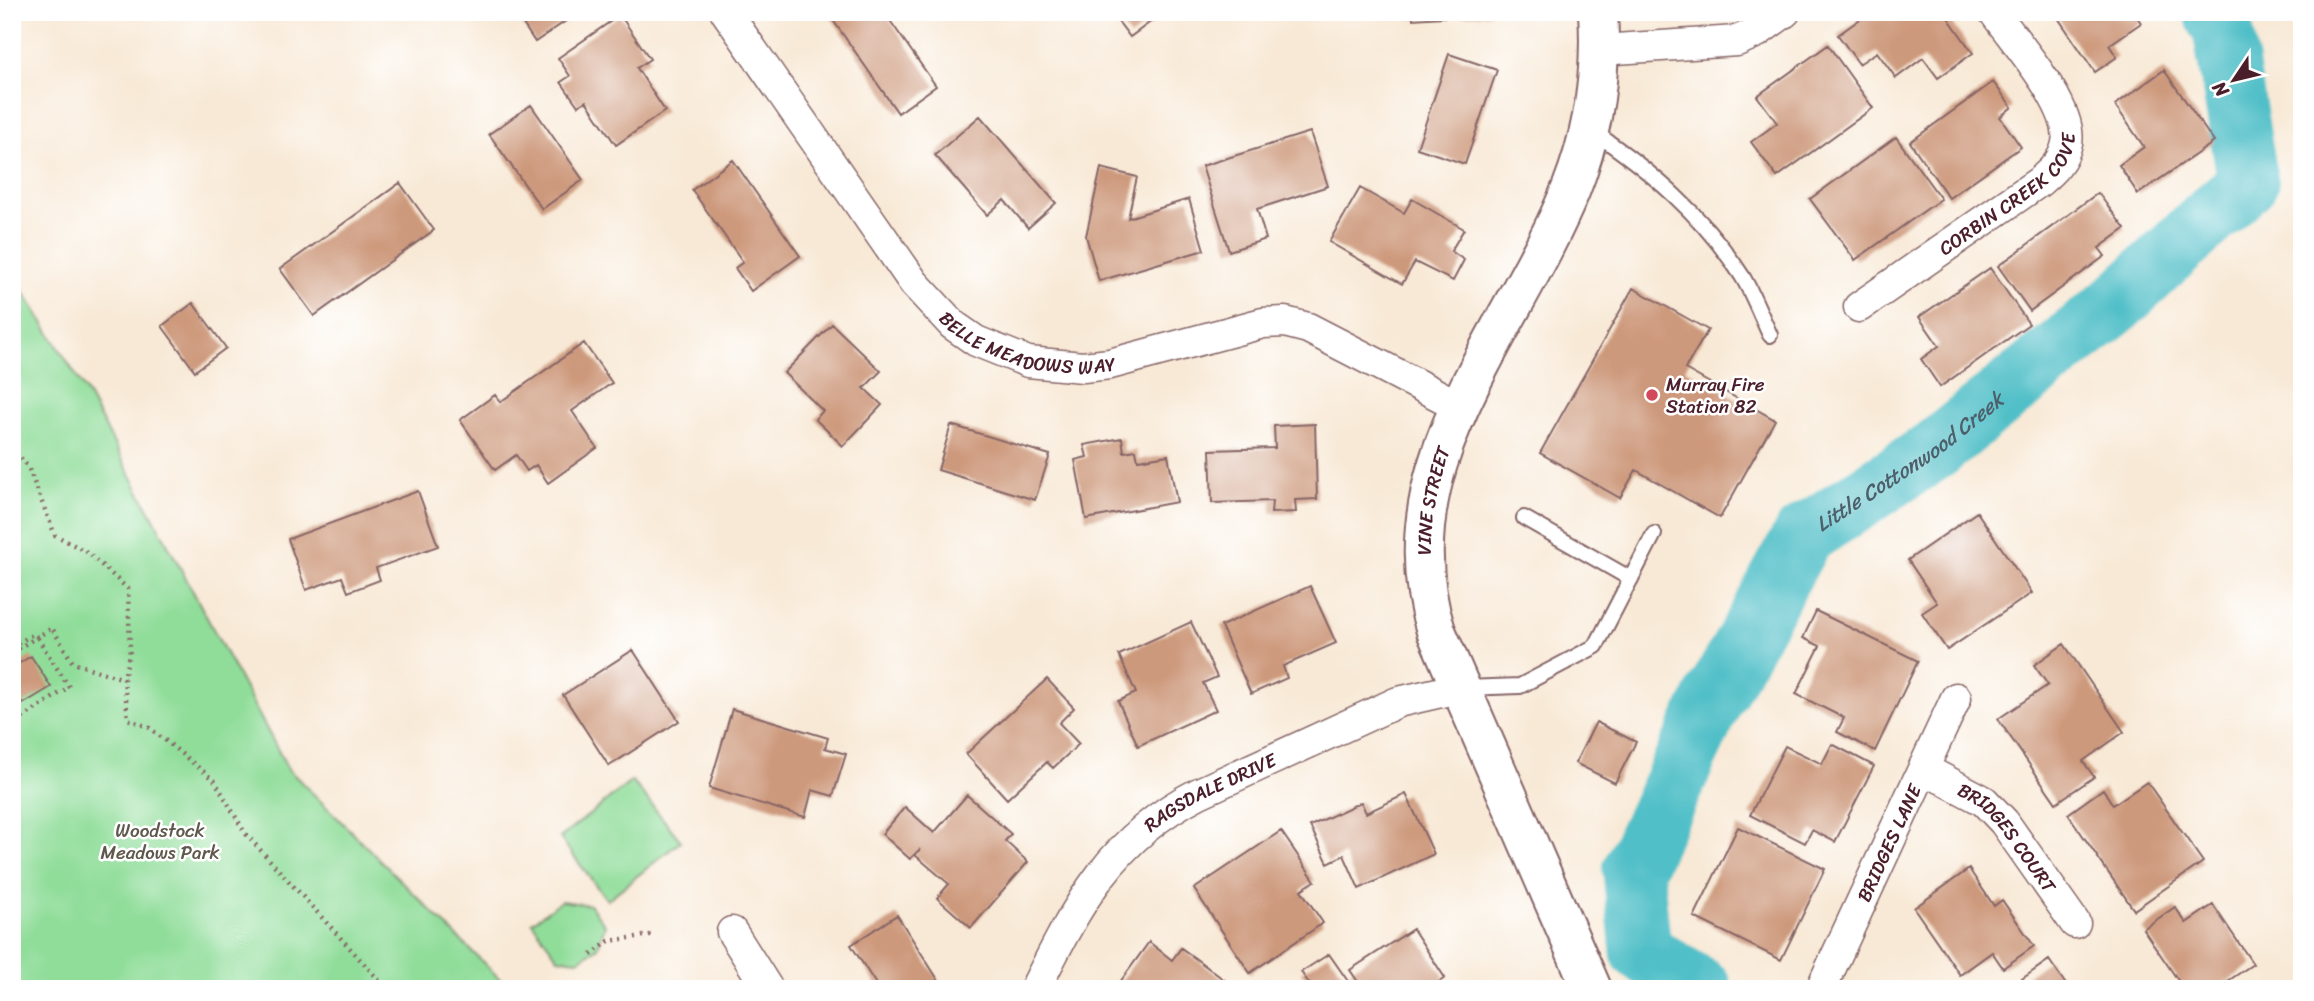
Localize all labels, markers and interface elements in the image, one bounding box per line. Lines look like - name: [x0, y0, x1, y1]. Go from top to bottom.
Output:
- north arrow: [2198, 46, 2268, 116]
- text: N: [2203, 74, 2238, 105]
- street label: CORBIN CREEK COVE: [1931, 131, 2084, 264]
- street label: BELLE MEADOWS WAY: [931, 303, 1120, 384]
- place label: Murray Fire Station 82: [1666, 368, 1765, 423]
- water label: Little Cottonwood Creek: [1807, 380, 2015, 542]
- marker: Murray Fire Station 82: [1644, 387, 1660, 403]
- street label: VINE STREET: [1407, 440, 1460, 555]
- street label: RAGSDALE DRIVE: [1136, 743, 1283, 840]
- street label: BRIDGES COURT: [1952, 773, 2066, 900]
- street label: BRIDGES LANE: [1847, 777, 1931, 907]
- park label: Woodstock Meadows Park: [100, 814, 220, 869]

